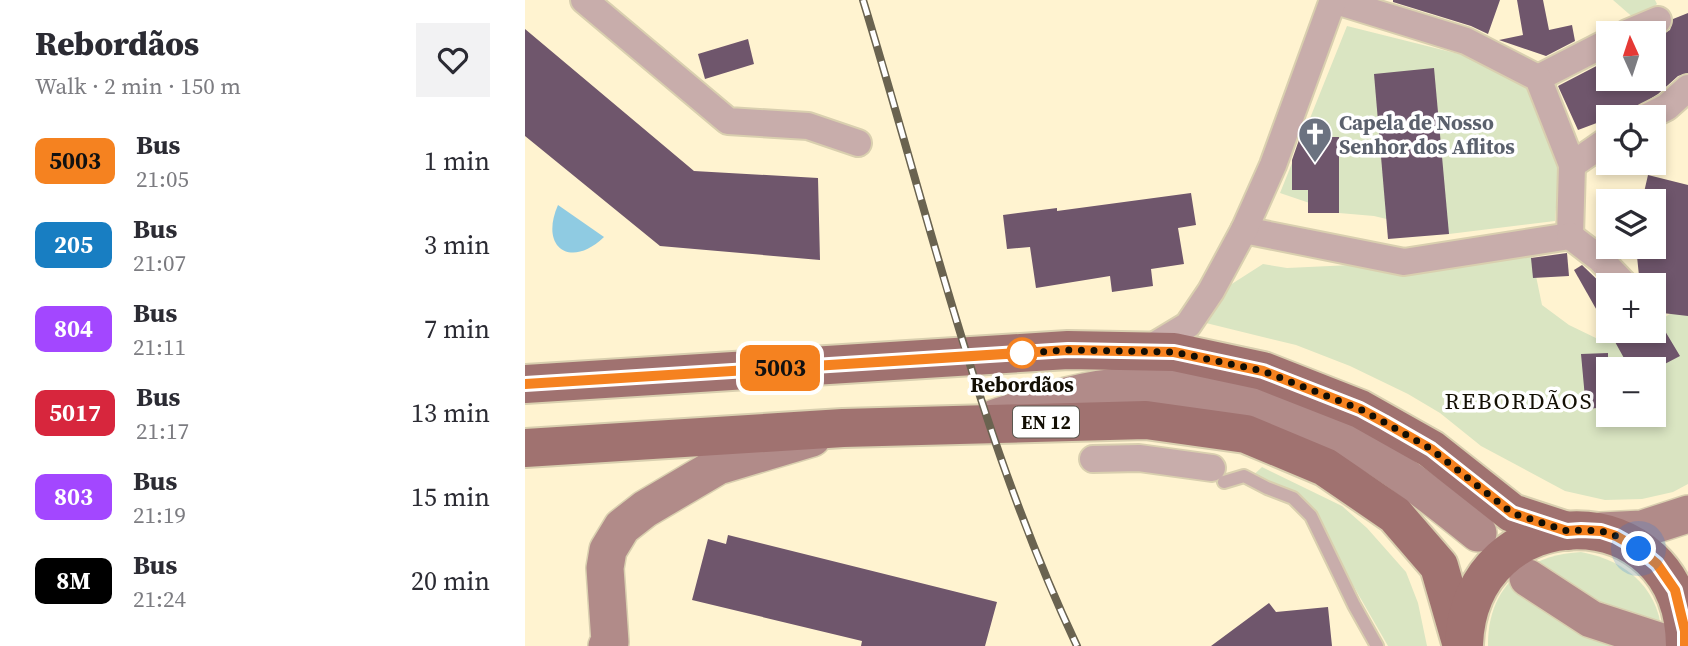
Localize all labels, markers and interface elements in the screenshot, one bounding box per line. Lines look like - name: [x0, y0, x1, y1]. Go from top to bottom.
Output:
- text: Rebordãos: [35, 21, 199, 66]
- north arrow: [1596, 21, 1666, 91]
- map controls: [1596, 21, 1666, 427]
- button: heart: [416, 23, 490, 97]
- text: Walk · 2 min · 150 m: [35, 70, 241, 102]
- button: locate: [1596, 105, 1666, 175]
- place label: Capela de Nosso Senhor dos Aflitos: [1339, 108, 1515, 161]
- church icon: Capela de Nosso Senhor dos Aflitos: [1296, 115, 1334, 164]
- text: Bus: [136, 127, 180, 163]
- text: 1 min: [424, 143, 490, 179]
- text: 5003: [49, 144, 101, 177]
- text: 21:05: [136, 163, 189, 195]
- button: layers: [1596, 189, 1666, 259]
- text: Bus: [133, 211, 177, 247]
- text: 3 min: [424, 227, 490, 263]
- text: 205: [54, 228, 93, 261]
- text: 21:07: [133, 247, 186, 279]
- button: +: [1596, 273, 1666, 343]
- text: Bus: [133, 295, 177, 331]
- text: 7 min: [424, 311, 490, 347]
- text: 804: [54, 312, 93, 345]
- text: 21:11: [133, 331, 186, 363]
- marker: Rebordãos: [1007, 338, 1037, 368]
- line badge: 5003: [731, 345, 829, 391]
- text: 5003: [754, 351, 806, 384]
- button: −: [1596, 357, 1666, 427]
- place label: Rebordãos: [970, 370, 1074, 399]
- text: Bus: [136, 379, 180, 415]
- district label: REBORDÃOS: [1444, 385, 1594, 417]
- text: 13 min: [411, 395, 490, 431]
- text: 5017: [49, 396, 101, 429]
- road number: EN 12: [1013, 406, 1079, 438]
- text: 21:17: [136, 415, 189, 447]
- text: Bus: [133, 463, 177, 499]
- text: 15 min: [411, 479, 490, 515]
- text: 803: [54, 480, 93, 513]
- text: 21:19: [133, 499, 186, 531]
- your location: [1621, 531, 1656, 566]
- text: Bus: [133, 547, 177, 583]
- text: 20 min: [411, 563, 490, 599]
- text: 8M: [56, 564, 91, 597]
- text: 21:24: [133, 583, 186, 615]

